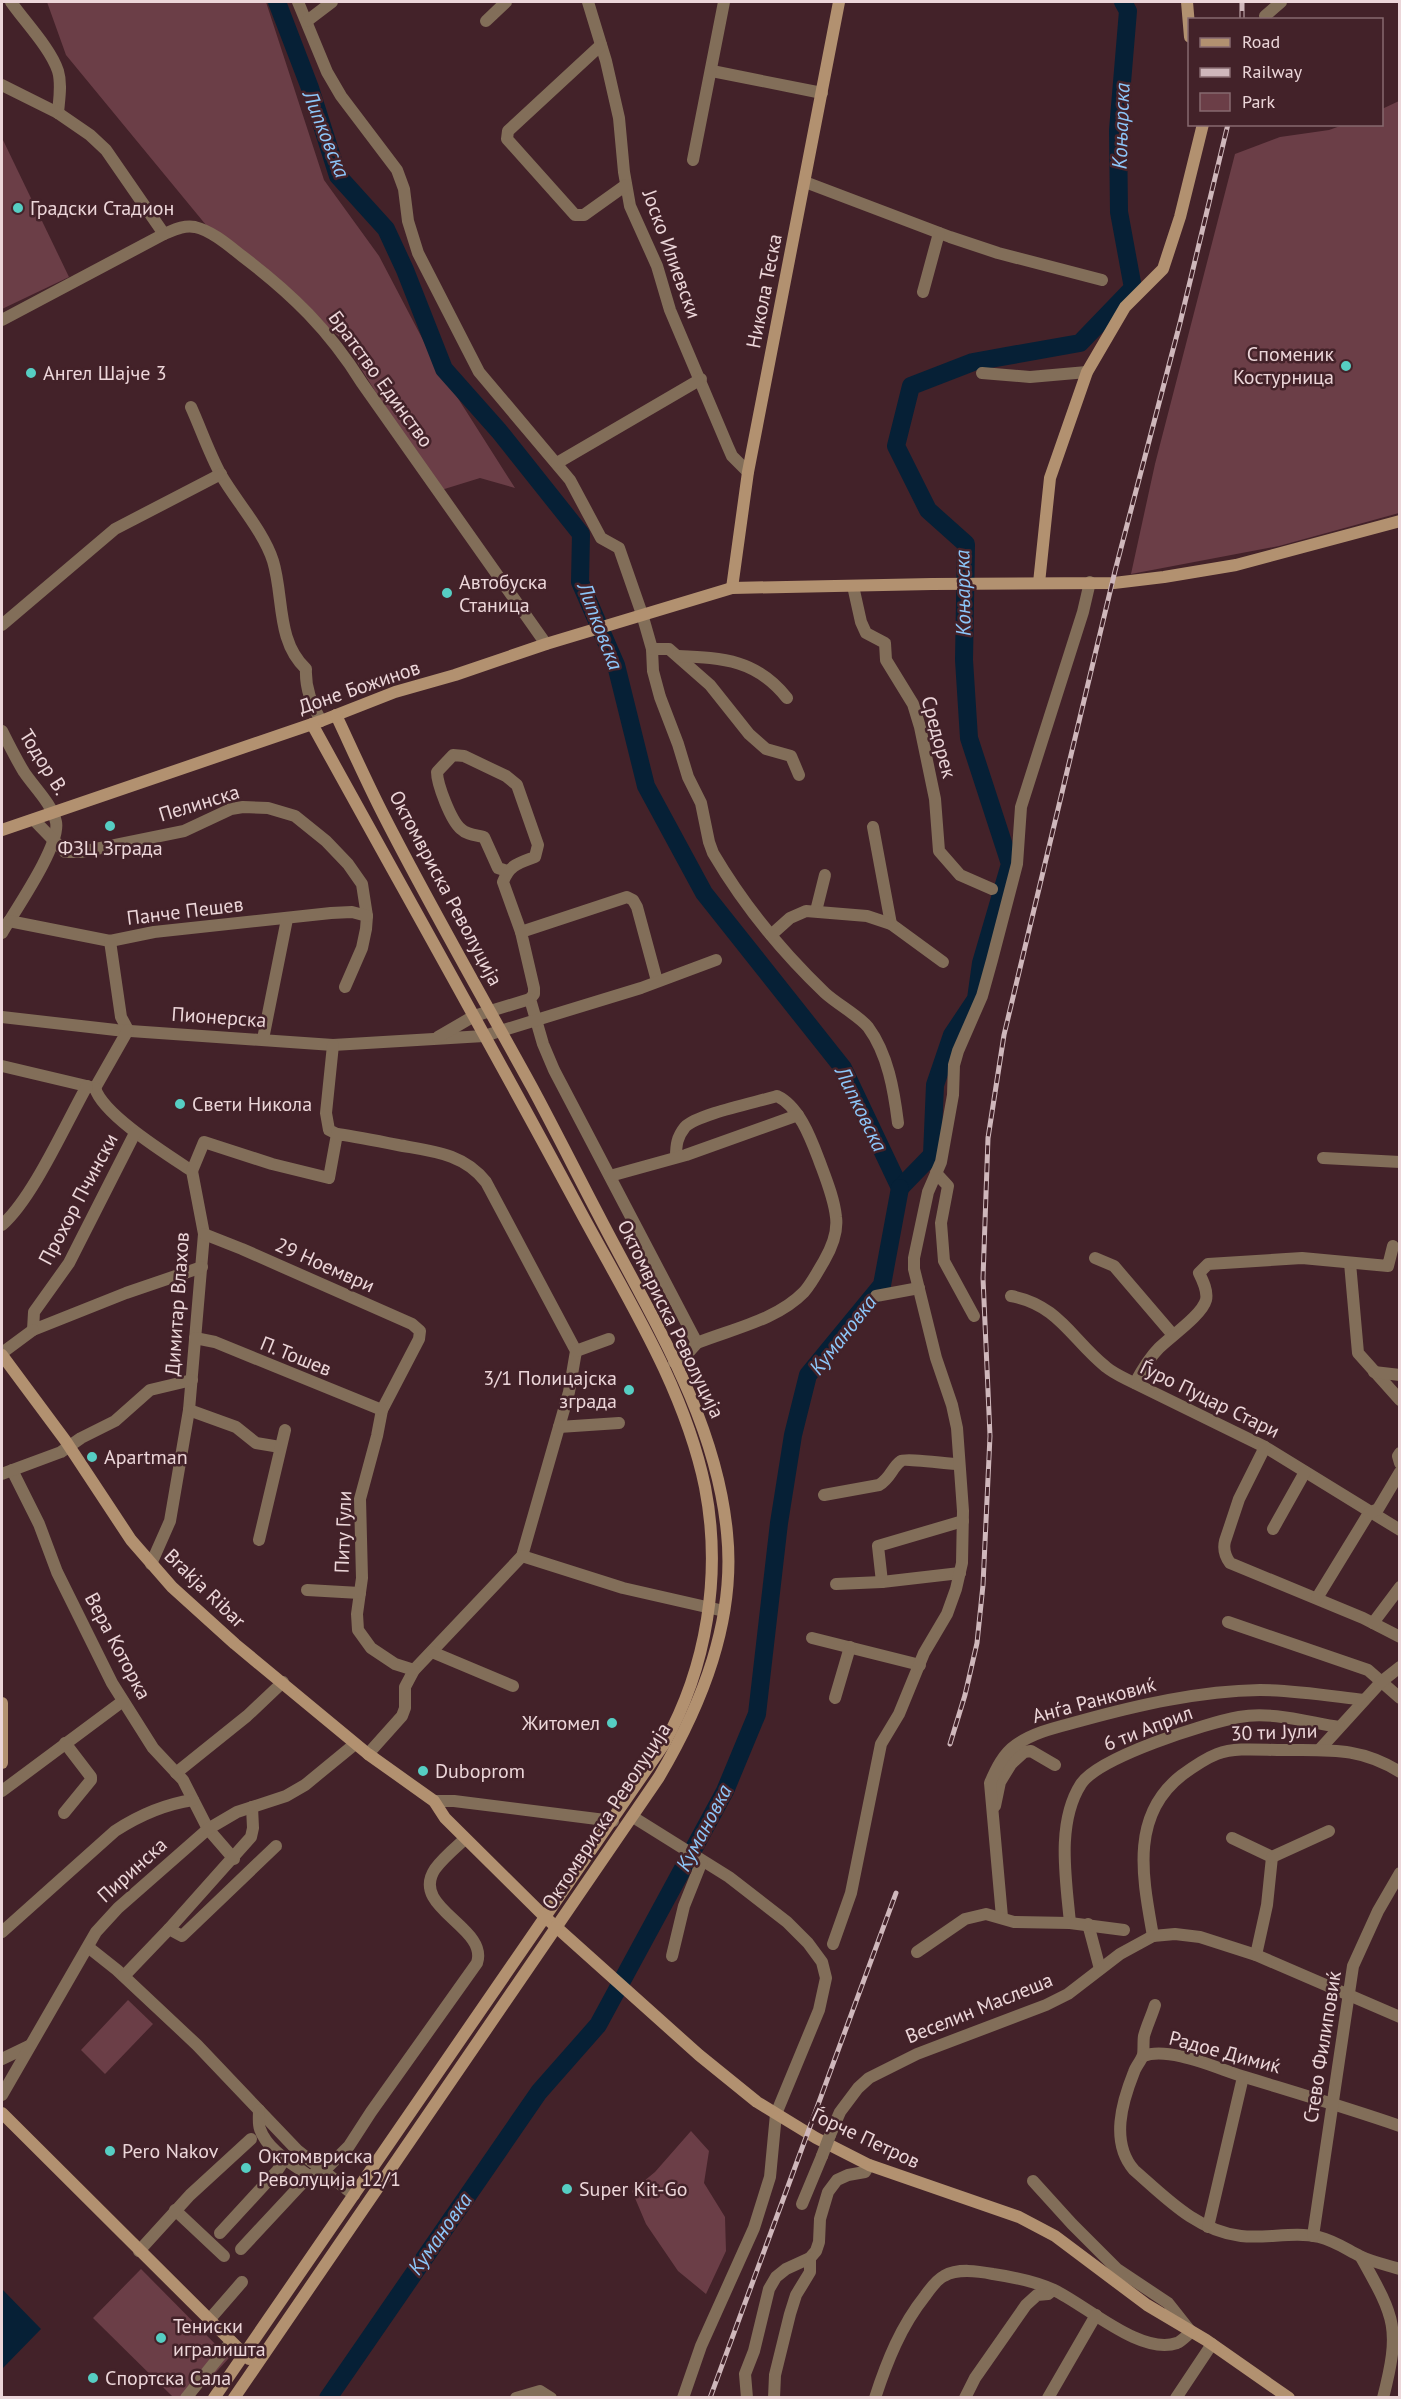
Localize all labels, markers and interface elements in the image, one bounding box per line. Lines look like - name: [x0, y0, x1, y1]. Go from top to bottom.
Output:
- legend: [1188, 18, 1383, 126]
- text: Road: [1242, 30, 1280, 53]
- text: Railway: [1242, 60, 1303, 83]
- water label: Коњарска: [1106, 82, 1136, 170]
- water label: Липковска: [296, 85, 356, 182]
- text: Park: [1242, 90, 1275, 113]
- street label: Јоско Илиевски: [636, 185, 707, 322]
- place label: Градски Стадион: [30, 195, 174, 221]
- marker: Градски Стадион: [11, 201, 25, 215]
- street label: Никола Теска: [740, 232, 788, 350]
- street label: Братство Единство: [323, 306, 439, 452]
- place label: Споменик Костурница: [1233, 341, 1334, 390]
- marker: Споменик Костурница: [1339, 359, 1353, 373]
- place label: Ангел Шајче 3: [43, 360, 167, 386]
- marker: Ангел Шајче 3: [24, 366, 38, 380]
- water label: Коњарска: [948, 549, 977, 636]
- place label: Автобуска Станица: [459, 569, 547, 618]
- water label: Липковска: [571, 577, 630, 674]
- marker: Автобуска Станица: [440, 586, 454, 600]
- street label: Доне Божинов: [295, 654, 423, 720]
- street label: Средорек: [916, 693, 963, 781]
- street label: Тодор В.: [14, 724, 74, 800]
- street label: Пелинска: [155, 778, 243, 828]
- street label: Октомвриска Револуција: [383, 786, 509, 990]
- marker: ФЗЦ Зграда: [103, 819, 117, 833]
- place label: ФЗЦ Зграда: [57, 835, 163, 861]
- street label: Панче Пешев: [125, 891, 245, 931]
- street label: Пионерска: [171, 1001, 267, 1033]
- water label: Липковска: [829, 1061, 894, 1157]
- place label: Свети Никола: [192, 1091, 312, 1117]
- marker: Свети Никола: [173, 1097, 187, 1111]
- street label: Прохор Пчински: [32, 1129, 124, 1269]
- street label: Октомвриска Револуција: [612, 1215, 730, 1423]
- street label: Димитар Влахов: [159, 1231, 195, 1377]
- street label: 29 Ноември: [271, 1232, 379, 1298]
- water label: Кумановка: [803, 1289, 883, 1380]
- street label: П. Тошев: [256, 1330, 336, 1382]
- street label: Ѓуро Пуцар Стари: [1136, 1354, 1284, 1444]
- place label: 3/1 Полицајска зграда: [483, 1365, 617, 1414]
- marker: 3/1 Полицајска зграда: [622, 1383, 636, 1397]
- place label: Apartman: [104, 1444, 188, 1470]
- marker: Apartman: [85, 1450, 99, 1464]
- street label: Питу Гули: [329, 1490, 357, 1574]
- street label: Brakja Ribar: [159, 1543, 251, 1633]
- street label: Вера Которка: [79, 1588, 157, 1704]
- street label: Анѓа Ранковиќ: [1029, 1671, 1159, 1729]
- street label: 6 ти Април: [1100, 1699, 1196, 1757]
- place label: Житомел: [521, 1710, 600, 1736]
- marker: Житомел: [605, 1716, 619, 1730]
- street label: 30 ти Јули: [1230, 1717, 1318, 1747]
- street label: Октомвриска Револуција: [536, 1718, 676, 1914]
- place label: Duboprom: [435, 1758, 525, 1784]
- marker: Duboprom: [416, 1764, 430, 1778]
- water label: Кумановка: [670, 1779, 738, 1876]
- street label: Пиринска: [92, 1832, 172, 1908]
- street label: Веселин Маслеша: [902, 1967, 1056, 2049]
- street label: Стево Филиповиќ: [1297, 1969, 1347, 2125]
- street label: Радое Димиќ: [1166, 2025, 1284, 2080]
- street label: Ѓорче Петров: [808, 2102, 924, 2174]
- place label: Pero Nakov: [122, 2138, 219, 2164]
- place label: Октомвриска Револуција 12/1: [258, 2143, 401, 2192]
- marker: Pero Nakov: [103, 2144, 117, 2158]
- marker: Октомвриска Револуција 12/1: [239, 2161, 253, 2175]
- place label: Super Kit-Go: [579, 2176, 687, 2202]
- marker: Super Kit-Go: [560, 2182, 574, 2196]
- water label: Кумановка: [402, 2187, 478, 2280]
- place label: Тениски игралишта: [173, 2313, 266, 2362]
- marker: Тениски игралишта: [154, 2331, 168, 2345]
- place label: Спортска Сала: [105, 2365, 231, 2391]
- marker: Спортска Сала: [86, 2371, 100, 2385]

